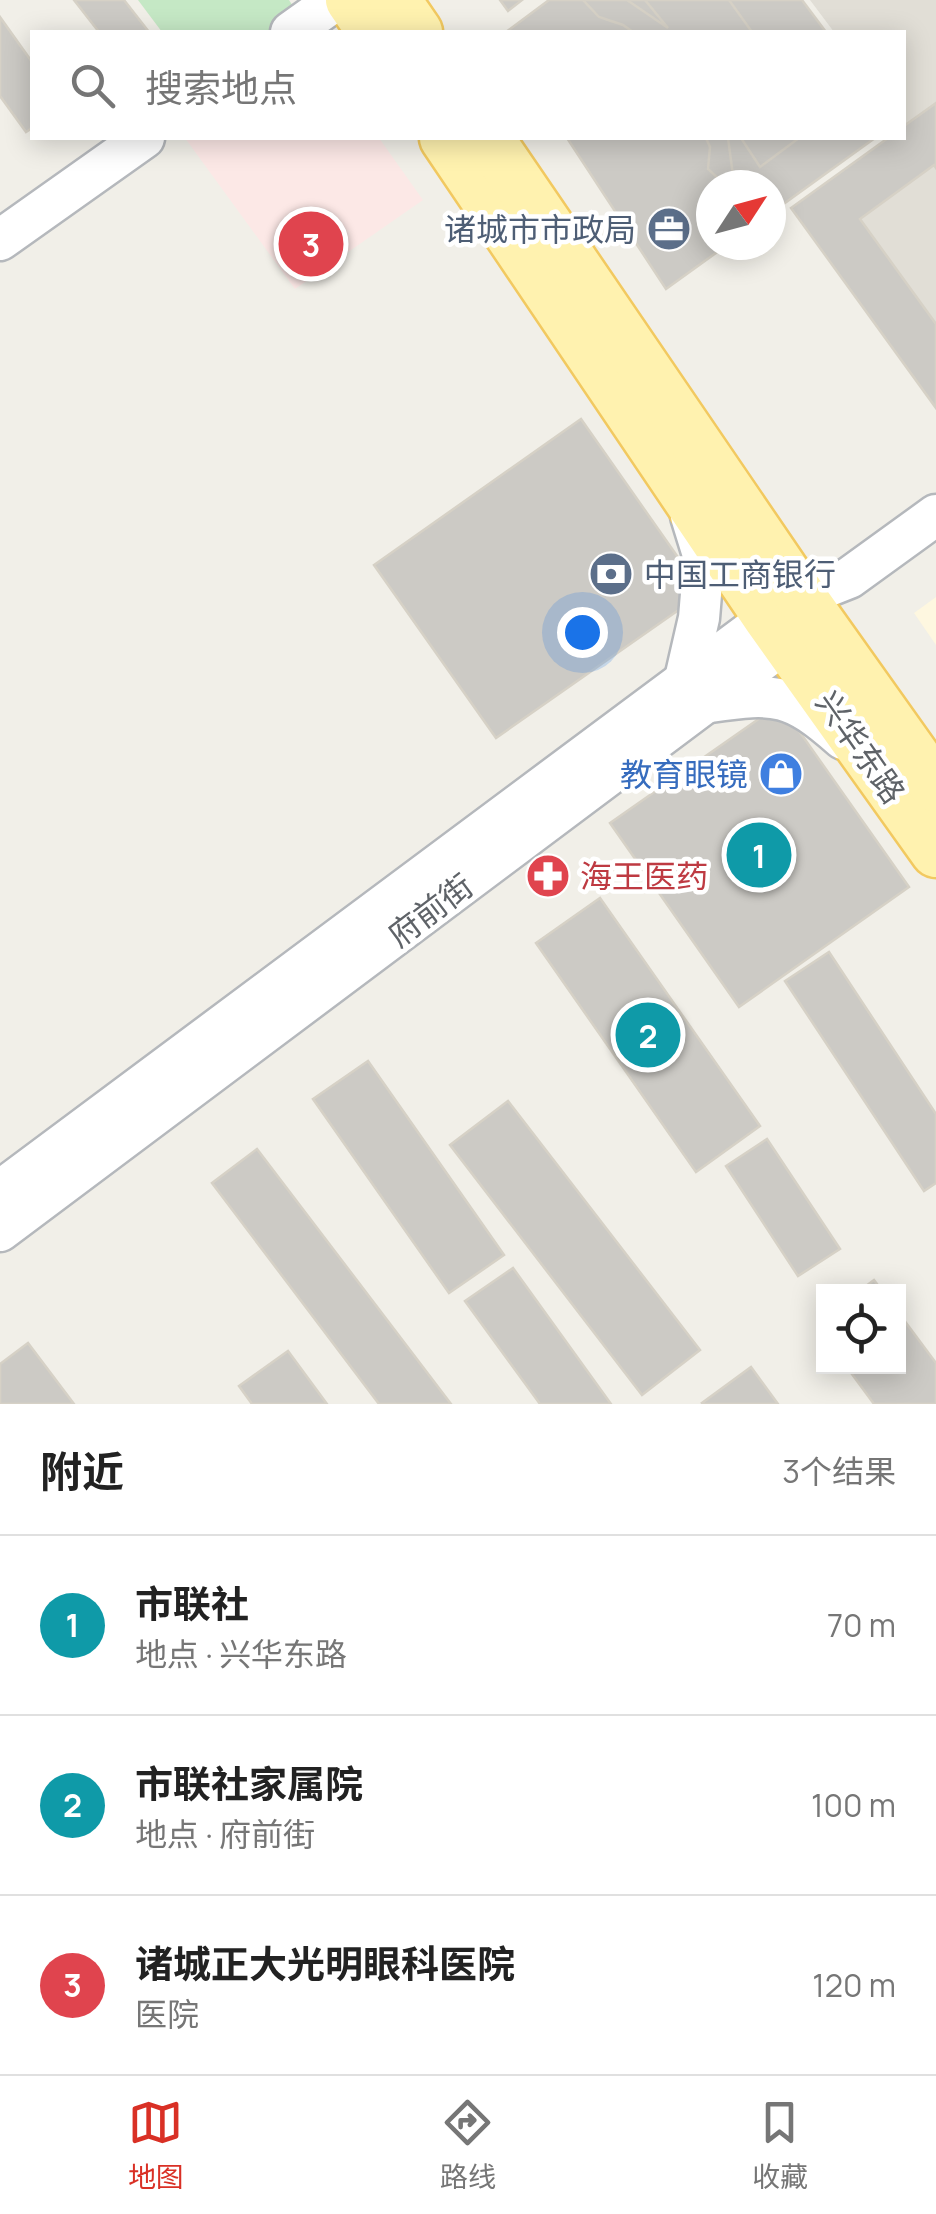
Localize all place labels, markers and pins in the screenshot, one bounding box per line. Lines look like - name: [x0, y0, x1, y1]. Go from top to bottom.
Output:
- pin: 3: [278, 206, 344, 282]
- office icon: 诸城市市政局: [646, 206, 692, 252]
- place label: 诸城市市政局: [444, 207, 636, 251]
- bank icon: 中国工商银行: [588, 551, 634, 597]
- place label: 中国工商银行: [644, 552, 836, 596]
- shop icon: 教育眼镜: [758, 751, 804, 797]
- place label: 教育眼镜: [620, 752, 748, 796]
- pin: 1: [726, 818, 792, 892]
- pharmacy icon: 海王医药: [525, 853, 571, 899]
- place label: 海王医药: [580, 854, 708, 898]
- pin: 2: [616, 998, 680, 1072]

